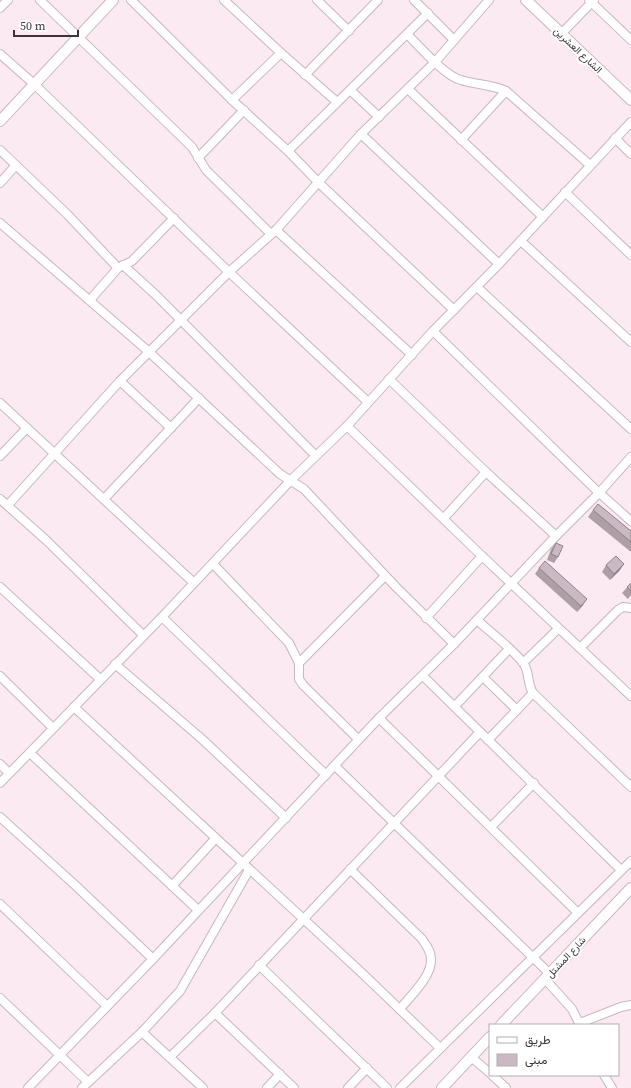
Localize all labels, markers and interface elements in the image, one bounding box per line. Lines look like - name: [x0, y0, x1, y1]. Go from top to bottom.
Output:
- scale bar: [14, 12, 78, 38]
- text: 50 m: [20, 18, 46, 34]
- street label: الشارع العشرين: [551, 24, 605, 76]
- street label: شارع المشتل: [543, 933, 589, 981]
- legend: [489, 1024, 619, 1076]
- text: طريق: [525, 1032, 551, 1048]
- text: مبنى: [525, 1052, 547, 1068]

